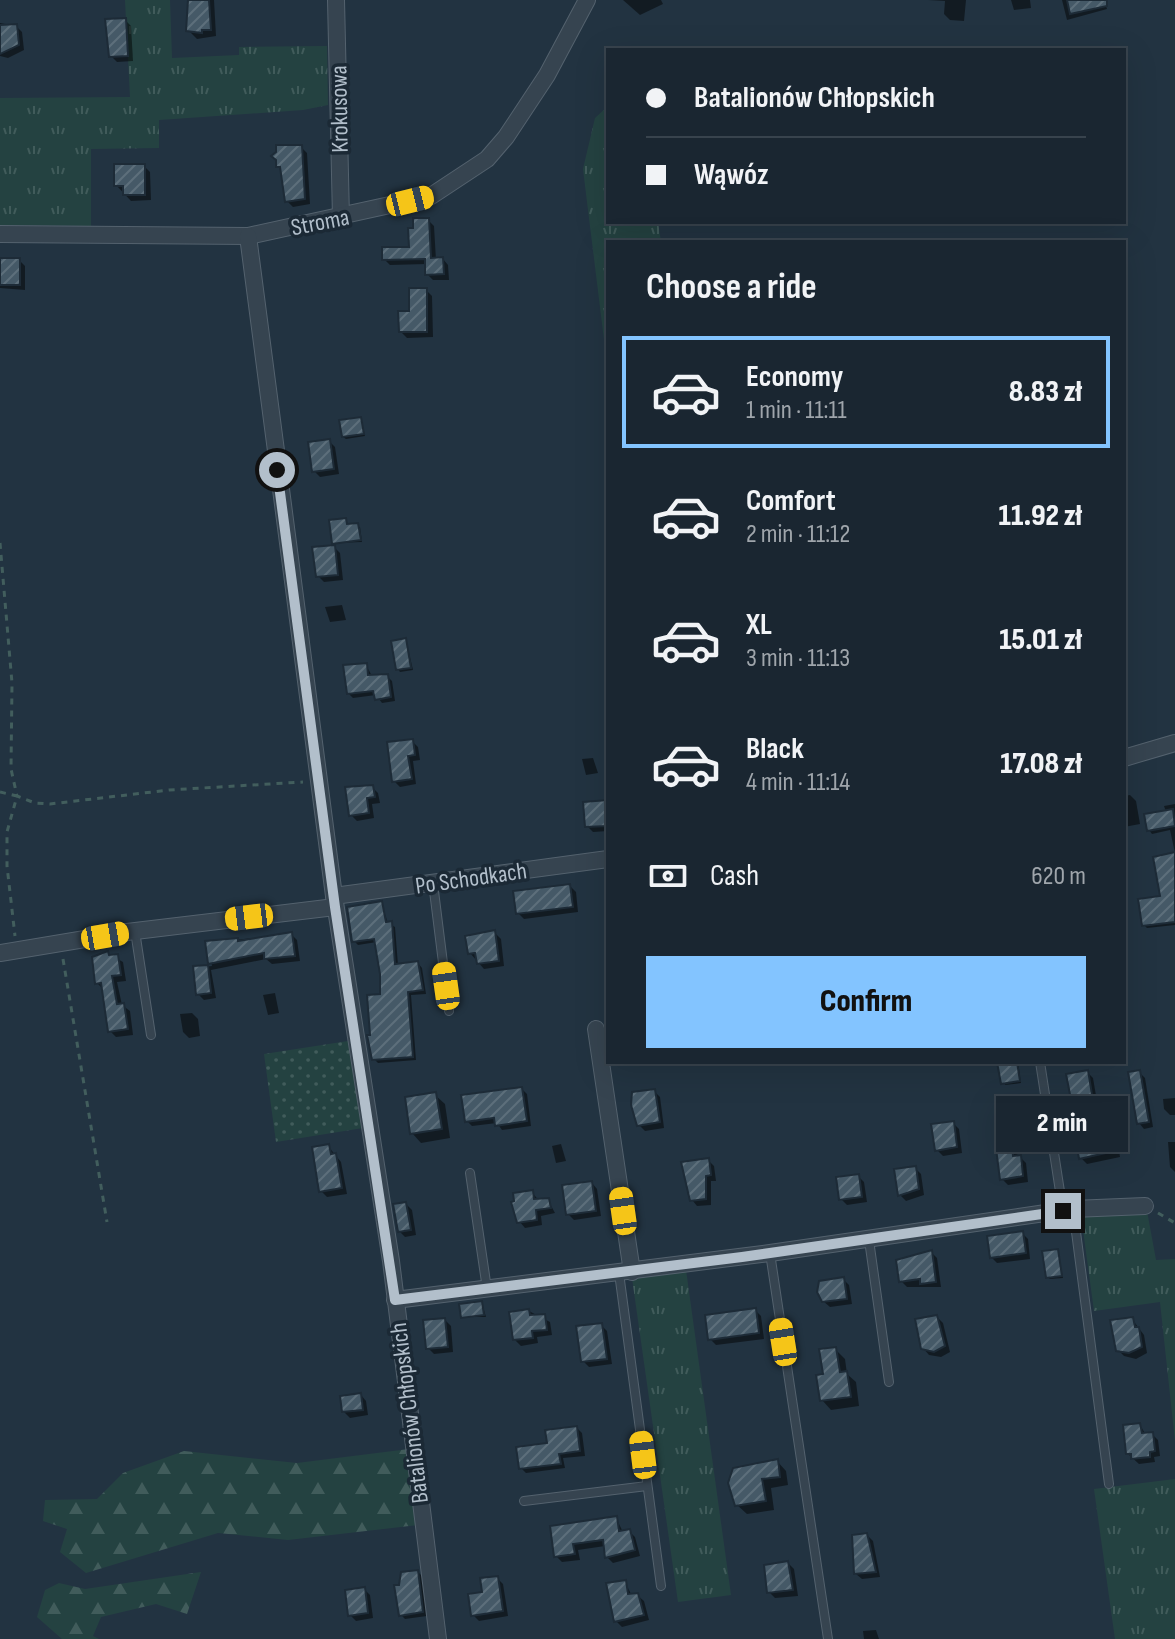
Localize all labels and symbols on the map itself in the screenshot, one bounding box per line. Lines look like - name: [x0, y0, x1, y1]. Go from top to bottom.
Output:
- street label: Krokusowa: [324, 65, 355, 153]
- car: [384, 184, 436, 218]
- street label: Stroma: [289, 203, 352, 242]
- route start: [259, 452, 295, 488]
- street label: Po Schodkach: [413, 856, 529, 901]
- car: [224, 902, 274, 932]
- car: [79, 920, 131, 952]
- car: [431, 961, 461, 1011]
- callout: 2 min: [997, 1095, 1129, 1151]
- car: [608, 1186, 638, 1236]
- route end: [1045, 1193, 1081, 1229]
- car: [767, 1316, 799, 1368]
- street label: Batalionów Chłopskich: [384, 1321, 435, 1505]
- car: [628, 1430, 658, 1480]

